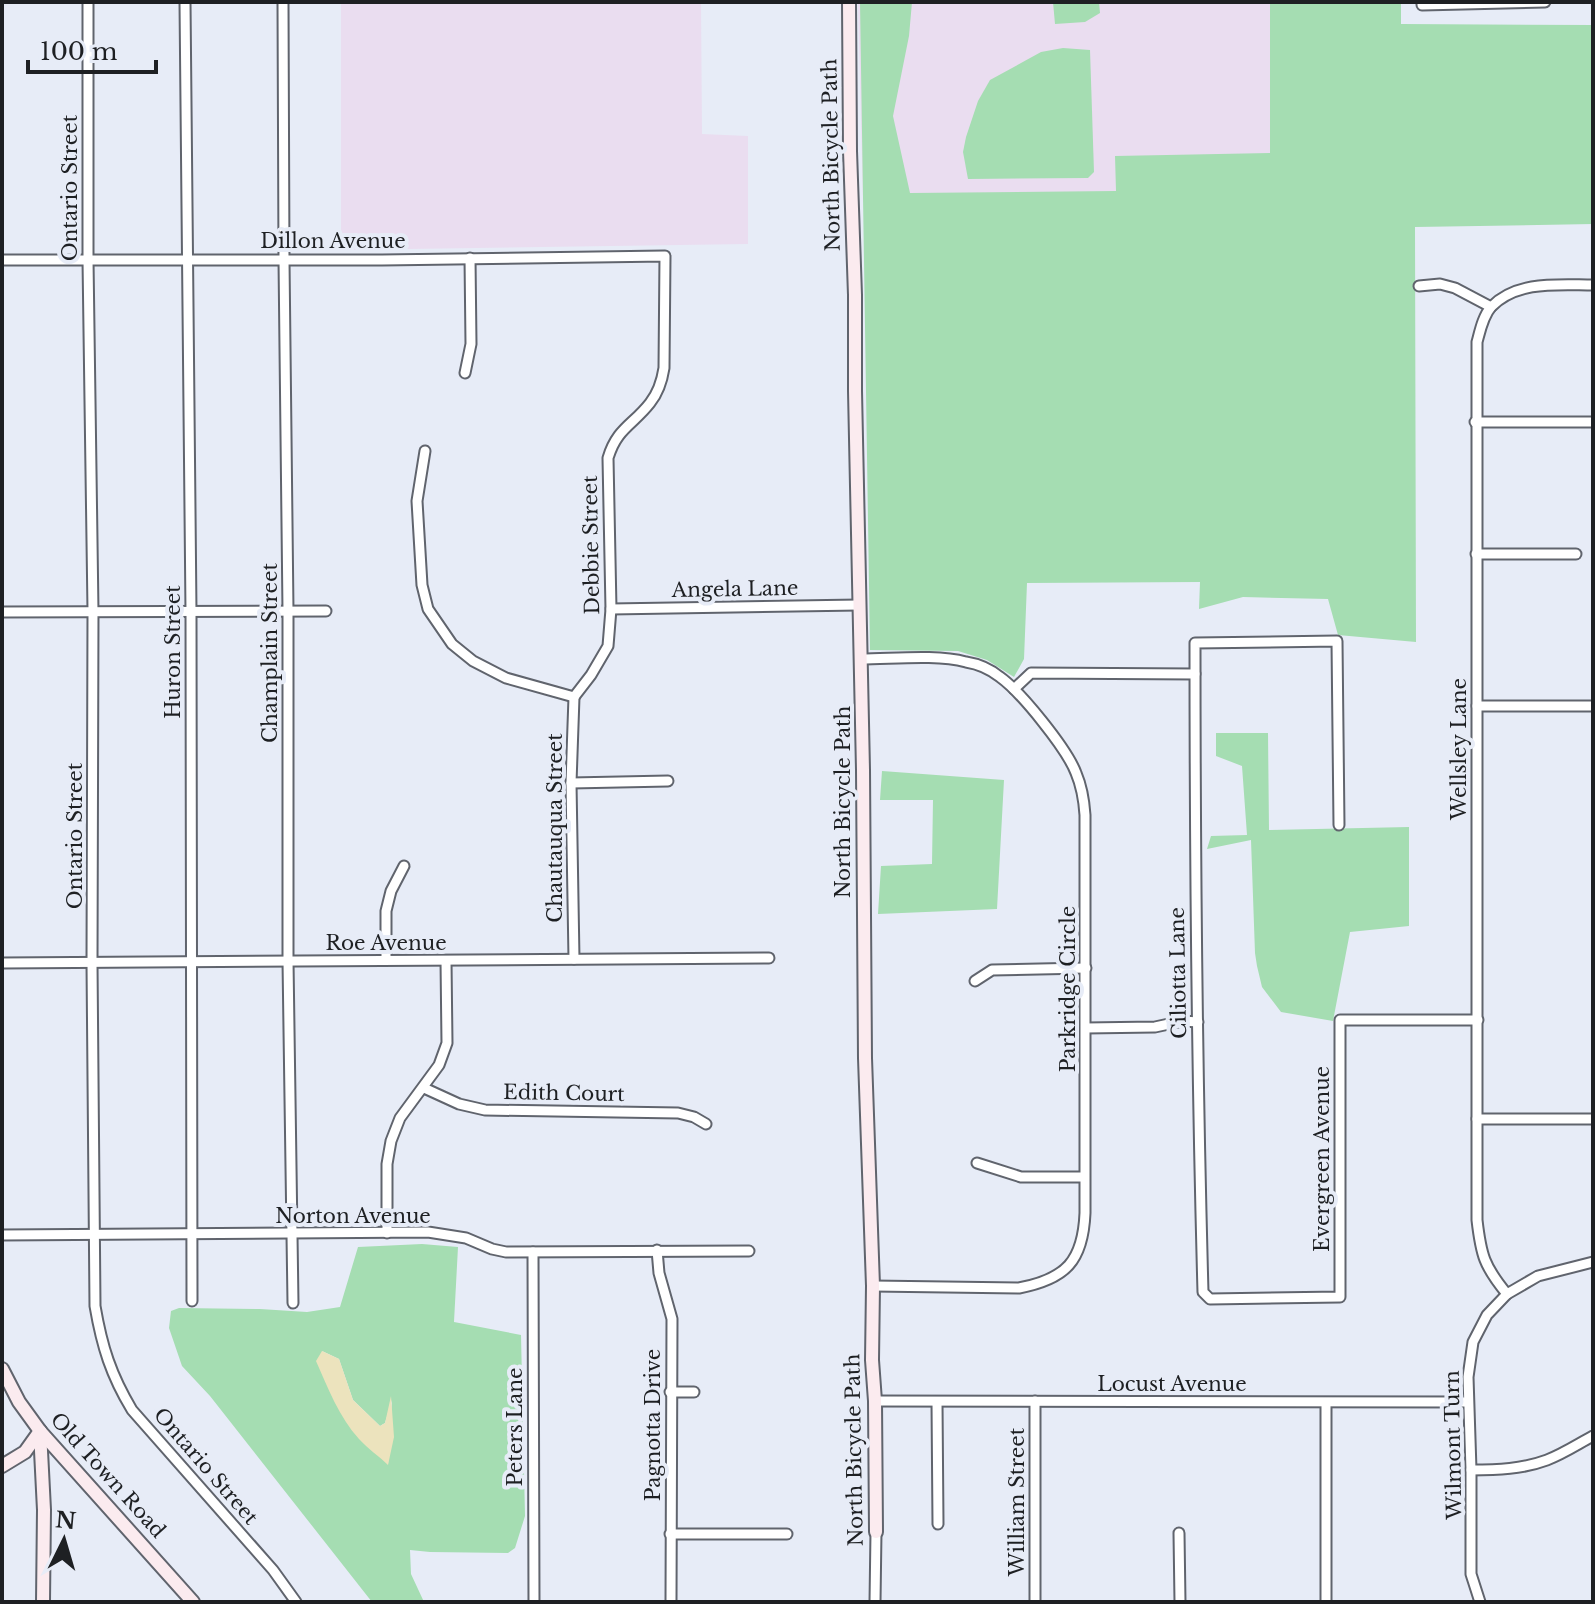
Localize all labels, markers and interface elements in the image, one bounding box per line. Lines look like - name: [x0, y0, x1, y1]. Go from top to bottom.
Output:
- scale bar: [28, 24, 156, 74]
- text: 100 m: [40, 37, 118, 66]
- street label: North Bicycle Path: [817, 58, 845, 252]
- street label: Ontario Street: [58, 114, 82, 261]
- street label: Dillon Avenue: [260, 229, 406, 253]
- street label: Debbie Street: [578, 475, 604, 615]
- street label: Champlain Street: [258, 563, 282, 743]
- street label: Angela Lane: [671, 576, 798, 602]
- street label: Huron Street: [161, 585, 185, 719]
- street label: Wellsley Lane: [1447, 678, 1471, 821]
- street label: North Bicycle Path: [831, 705, 855, 898]
- street label: Chautauqua Street: [543, 733, 567, 923]
- street label: Ontario Street: [63, 762, 87, 909]
- street label: Parkridge Circle: [1056, 906, 1080, 1072]
- street label: Ciliotta Lane: [1165, 907, 1191, 1039]
- street label: Roe Avenue: [325, 931, 447, 955]
- street label: Evergreen Avenue: [1310, 1066, 1334, 1252]
- street label: Edith Court: [503, 1080, 625, 1106]
- street label: Norton Avenue: [275, 1204, 431, 1228]
- street label: Pagnotta Drive: [641, 1349, 665, 1501]
- street label: North Bicycle Path: [840, 1353, 868, 1547]
- street label: Peters Lane: [503, 1368, 527, 1486]
- street label: Wilmont Turn: [1440, 1370, 1466, 1521]
- street label: Locust Avenue: [1097, 1372, 1247, 1396]
- street label: Ontario Street: [149, 1403, 263, 1530]
- street label: Old Town Road: [46, 1407, 170, 1543]
- street label: William Street: [1005, 1427, 1029, 1577]
- north arrow: [24, 1500, 104, 1580]
- text: N: [54, 1506, 77, 1535]

